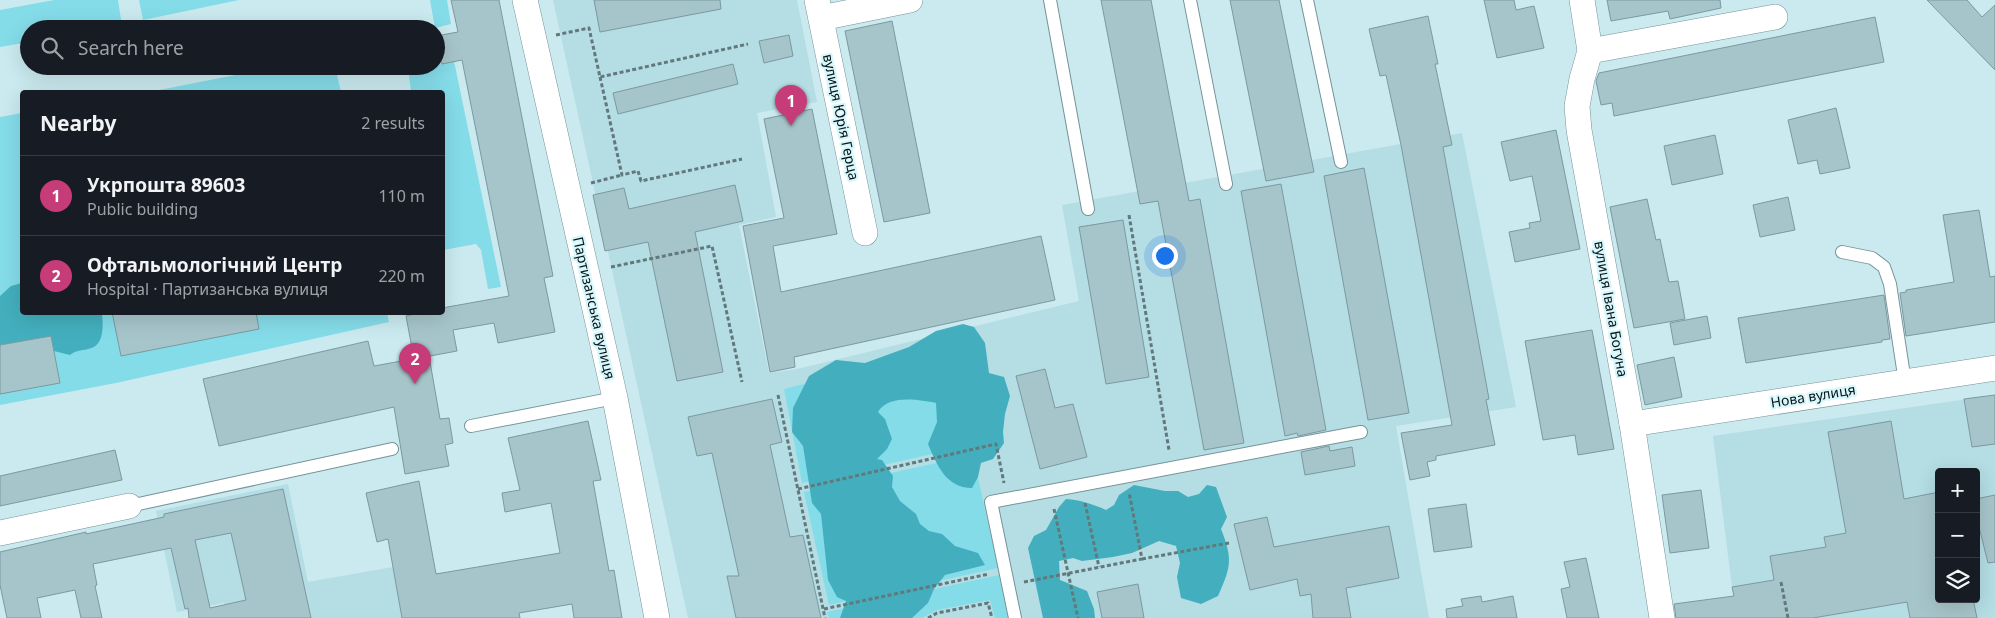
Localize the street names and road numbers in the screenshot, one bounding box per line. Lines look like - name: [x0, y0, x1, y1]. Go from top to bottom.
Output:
- street label: вулиця Юрія Герца: [819, 52, 864, 182]
- street label: Партизанська вулиця: [569, 235, 620, 381]
- street label: вулиця Івана Богуна: [1590, 240, 1633, 378]
- street label: Нова вулиця: [1769, 379, 1857, 412]

